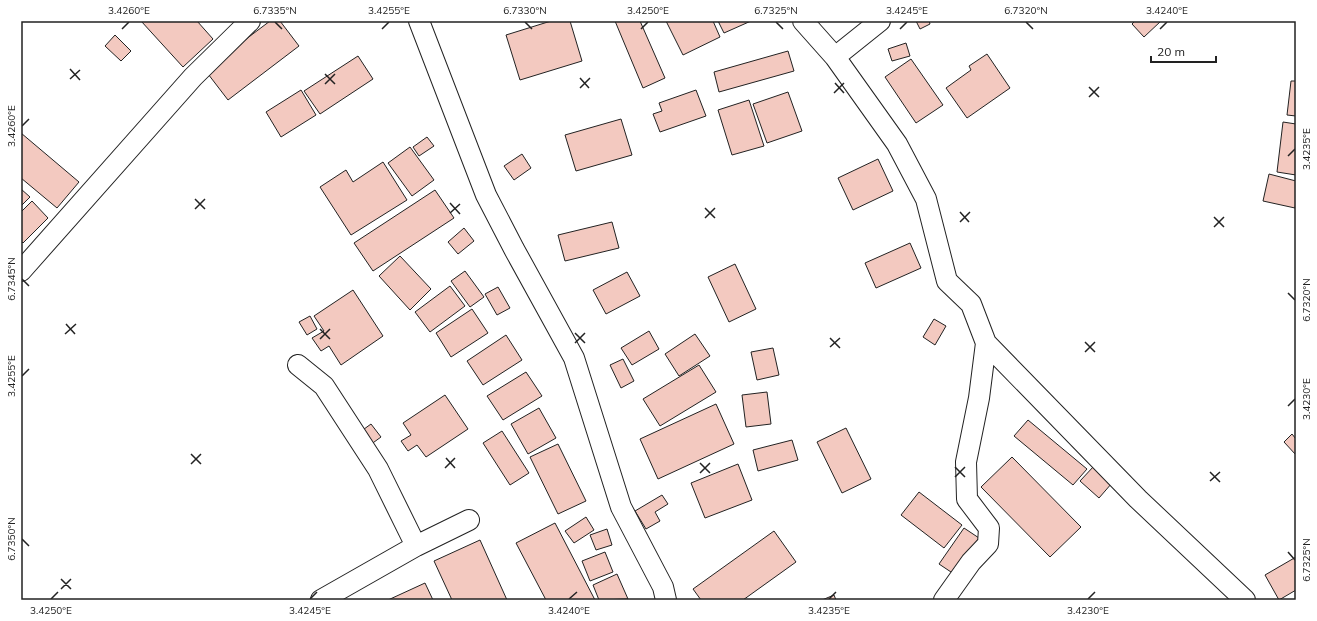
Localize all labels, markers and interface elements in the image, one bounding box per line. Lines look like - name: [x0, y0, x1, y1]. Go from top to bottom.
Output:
- text: 3.4260°E: [108, 4, 150, 17]
- text: 6.7335°N: [253, 4, 297, 17]
- text: 3.4255°E: [368, 4, 410, 17]
- text: 6.7330°N: [503, 4, 547, 17]
- text: 3.4250°E: [627, 4, 669, 17]
- text: 6.7325°N: [754, 4, 798, 17]
- text: 3.4245°E: [886, 4, 928, 17]
- text: 6.7320°N: [1004, 4, 1048, 17]
- text: 3.4240°E: [1146, 4, 1188, 17]
- scale bar: [1151, 38, 1216, 64]
- text: 20 m: [1157, 44, 1185, 59]
- text: 3.4260°E: [5, 105, 18, 147]
- text: 3.4235°E: [1300, 128, 1313, 170]
- text: 6.7345°N: [5, 257, 18, 301]
- text: 6.7320°N: [1300, 278, 1313, 322]
- text: 3.4255°E: [5, 355, 18, 397]
- text: 3.4230°E: [1300, 378, 1313, 420]
- text: 6.7350°N: [5, 517, 18, 561]
- text: 6.7325°N: [1300, 538, 1313, 582]
- text: 3.4250°E: [30, 604, 72, 617]
- text: 3.4245°E: [289, 604, 331, 617]
- text: 3.4240°E: [548, 604, 590, 617]
- text: 3.4235°E: [808, 604, 850, 617]
- text: 3.4230°E: [1067, 604, 1109, 617]

